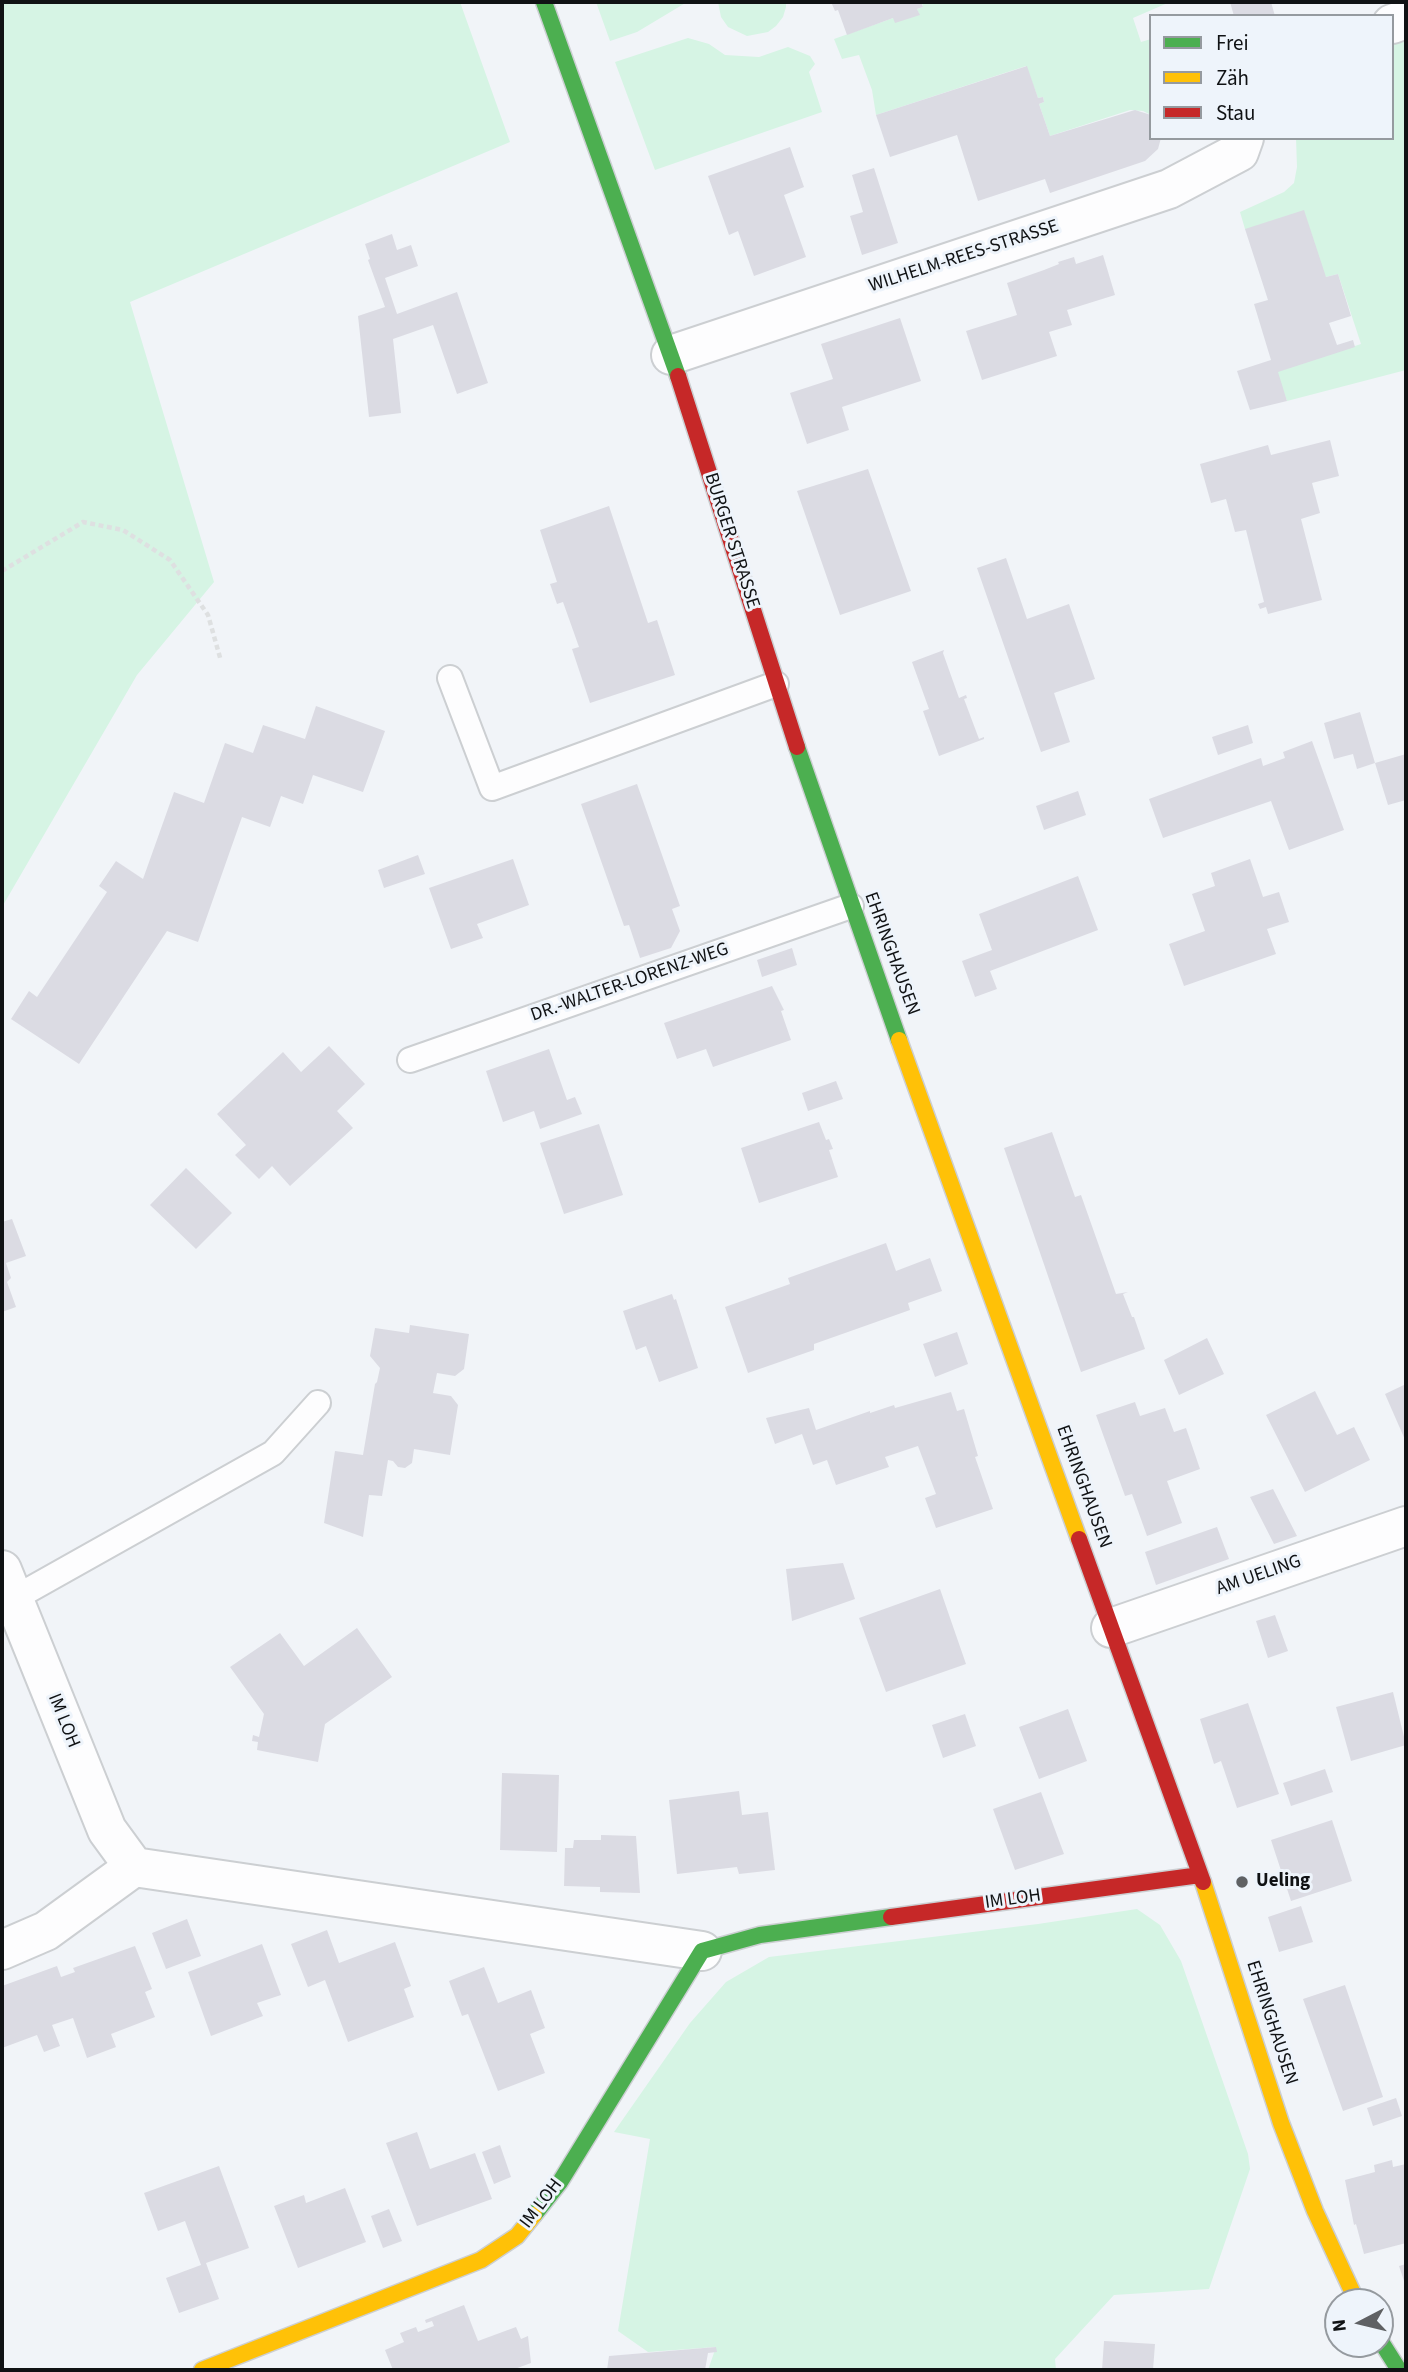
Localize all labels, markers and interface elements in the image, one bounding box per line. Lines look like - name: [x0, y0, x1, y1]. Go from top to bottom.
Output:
- legend: [1149, 14, 1394, 140]
- text: Frei: [1216, 28, 1249, 58]
- text: Zäh: [1216, 63, 1249, 93]
- text: Stau: [1216, 98, 1255, 128]
- street label: WILHELM-REES-STRASSE: [866, 216, 1062, 298]
- street label: BURGER STRASSE: [698, 470, 764, 612]
- street label: EHRINGHAUSEN: [858, 889, 924, 1019]
- street label: DR.-WALTER-LORENZ-WEG: [528, 938, 732, 1028]
- street label: EHRINGHAUSEN: [1050, 1422, 1116, 1552]
- street label: AM UELING: [1213, 1551, 1305, 1601]
- street label: IM LOH: [42, 1691, 84, 1751]
- place label: Ueling: [1256, 1871, 1310, 1893]
- marker: Ueling: [1234, 1874, 1250, 1890]
- street label: IM LOH: [984, 1885, 1042, 1915]
- street label: EHRINGHAUSEN: [1240, 1958, 1302, 2088]
- street label: IM LOH: [516, 2175, 568, 2233]
- north arrow: [1324, 2288, 1394, 2358]
- text: N: [1325, 2317, 1354, 2333]

